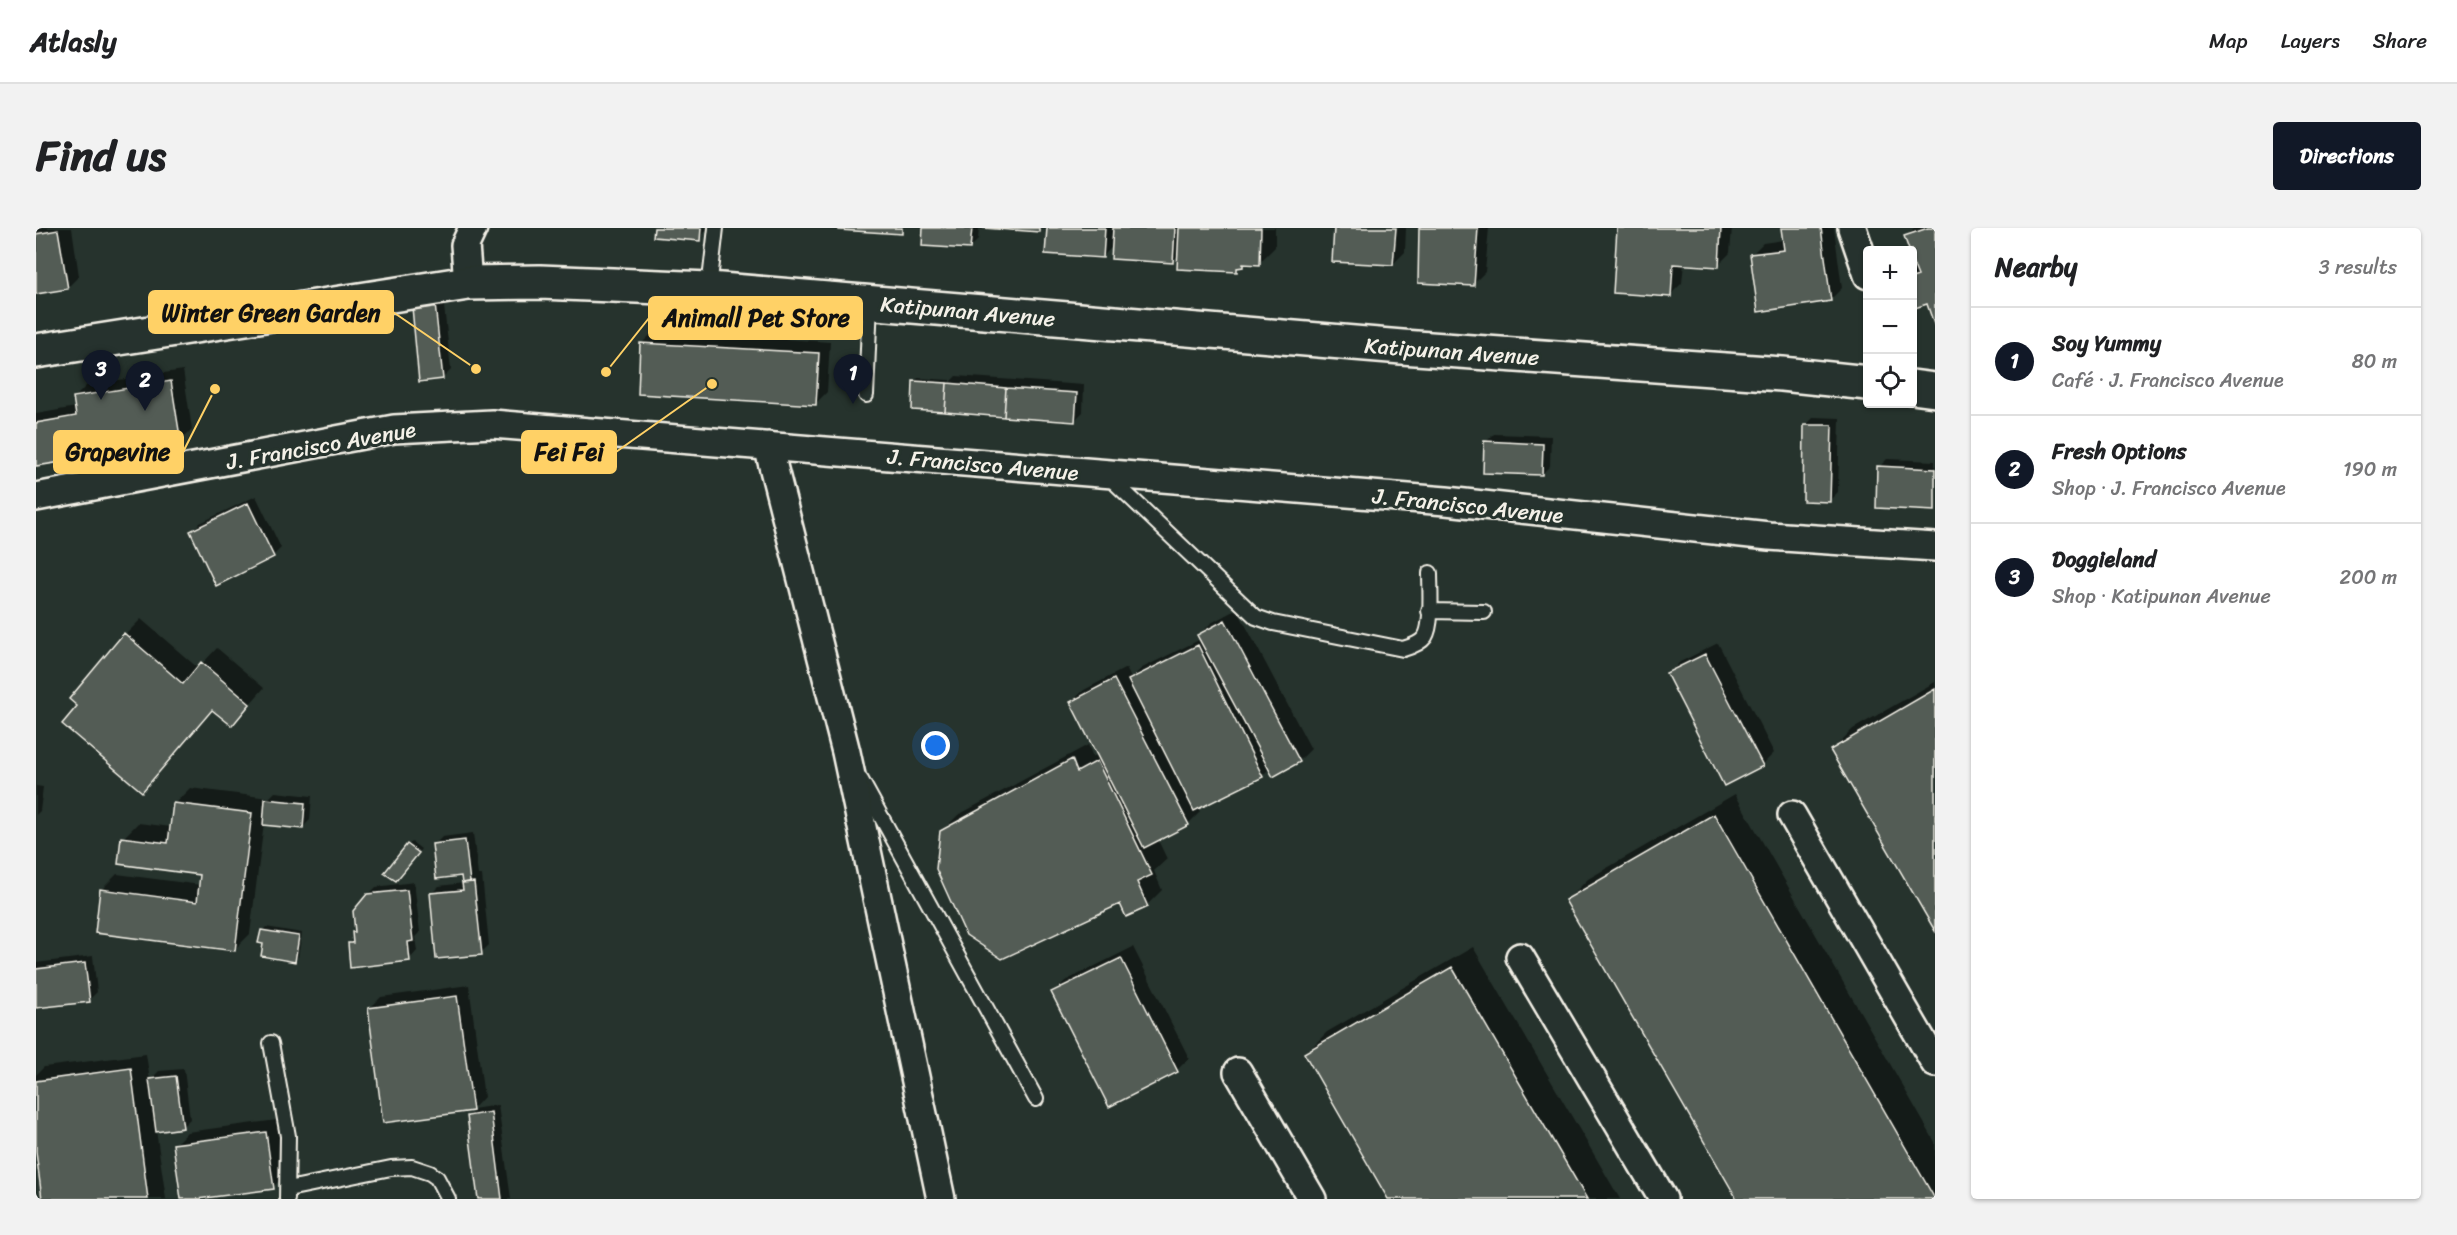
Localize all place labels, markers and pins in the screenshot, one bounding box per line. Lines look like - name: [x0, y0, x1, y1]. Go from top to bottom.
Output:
- callout: Winter Green Garden: [149, 291, 393, 333]
- callout: Animall Pet Store: [649, 297, 862, 339]
- pin: 3: [82, 350, 120, 400]
- pin: 1: [834, 354, 872, 404]
- pin: 2: [126, 362, 164, 411]
- callout: Grapevine: [54, 431, 183, 473]
- callout: Fei Fei: [522, 431, 616, 473]

